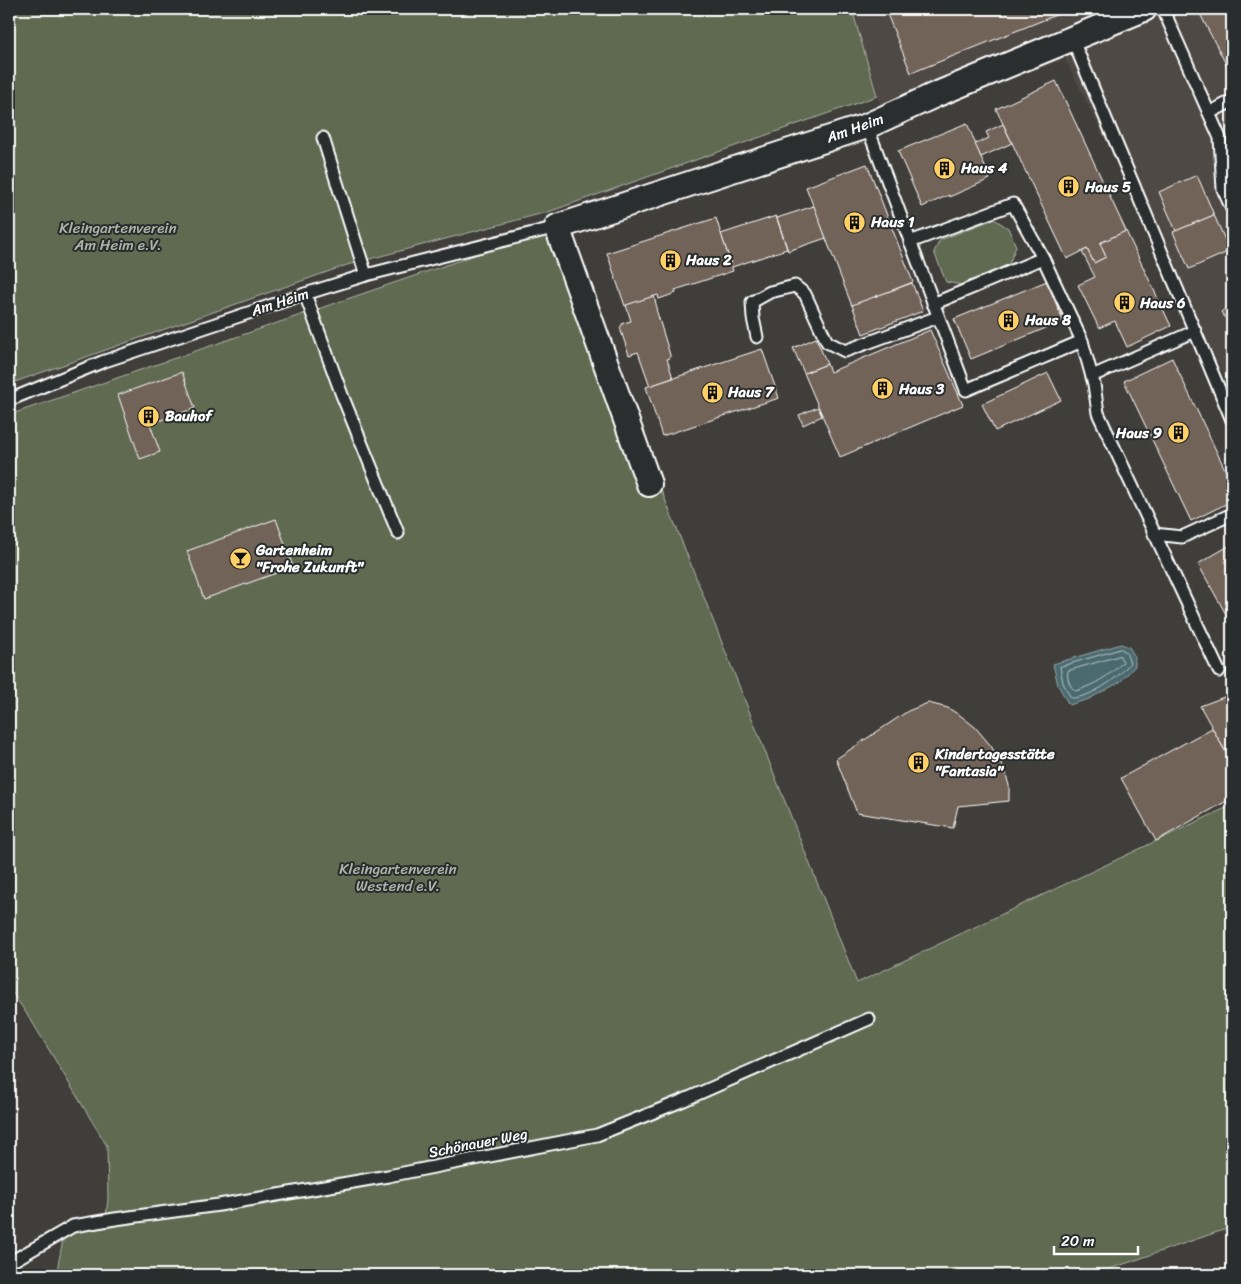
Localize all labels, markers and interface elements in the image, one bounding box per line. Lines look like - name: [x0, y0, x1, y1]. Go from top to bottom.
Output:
- street label: Am Heim: [822, 106, 887, 151]
- place label: Haus 4: [960, 155, 1008, 181]
- building icon: Haus 4: [933, 156, 957, 180]
- place label: Haus 5: [1084, 174, 1131, 200]
- building icon: Haus 5: [1057, 175, 1081, 199]
- place label: Haus 1: [870, 209, 915, 235]
- building icon: Haus 1: [843, 210, 867, 234]
- park label: Kleingartenverein Am Heim e.V.: [59, 215, 177, 258]
- place label: Haus 2: [685, 247, 732, 273]
- building icon: Haus 2: [658, 248, 682, 272]
- street label: Am Heim: [247, 280, 312, 324]
- place label: Haus 6: [1139, 290, 1186, 316]
- building icon: Haus 6: [1112, 291, 1136, 315]
- place label: Haus 8: [1024, 307, 1072, 333]
- building icon: Haus 8: [997, 308, 1021, 332]
- place label: Haus 3: [898, 376, 945, 402]
- building icon: Haus 3: [871, 377, 895, 401]
- place label: Haus 7: [727, 379, 775, 405]
- building icon: Haus 7: [700, 380, 724, 404]
- place label: Bauhof: [165, 403, 214, 429]
- building icon: Bauhof: [137, 404, 161, 428]
- place label: Haus 9: [1115, 420, 1162, 446]
- building icon: Haus 9: [1166, 421, 1190, 445]
- place label: Gartenheim "Frohe Zukunft": [255, 537, 365, 580]
- bar icon: Gartenheim "Frohe Zukunft": [228, 547, 252, 571]
- place label: Kindertagesstätte "Fantasia": [934, 741, 1055, 784]
- building icon: Kindertagesstätte "Fantasia": [907, 751, 931, 775]
- park label: Kleingartenverein Westend e.V.: [339, 856, 457, 899]
- street label: Schönauer Weg: [426, 1121, 530, 1165]
- scale bar: [1054, 1224, 1137, 1256]
- text: 20 m: [1061, 1228, 1095, 1254]

